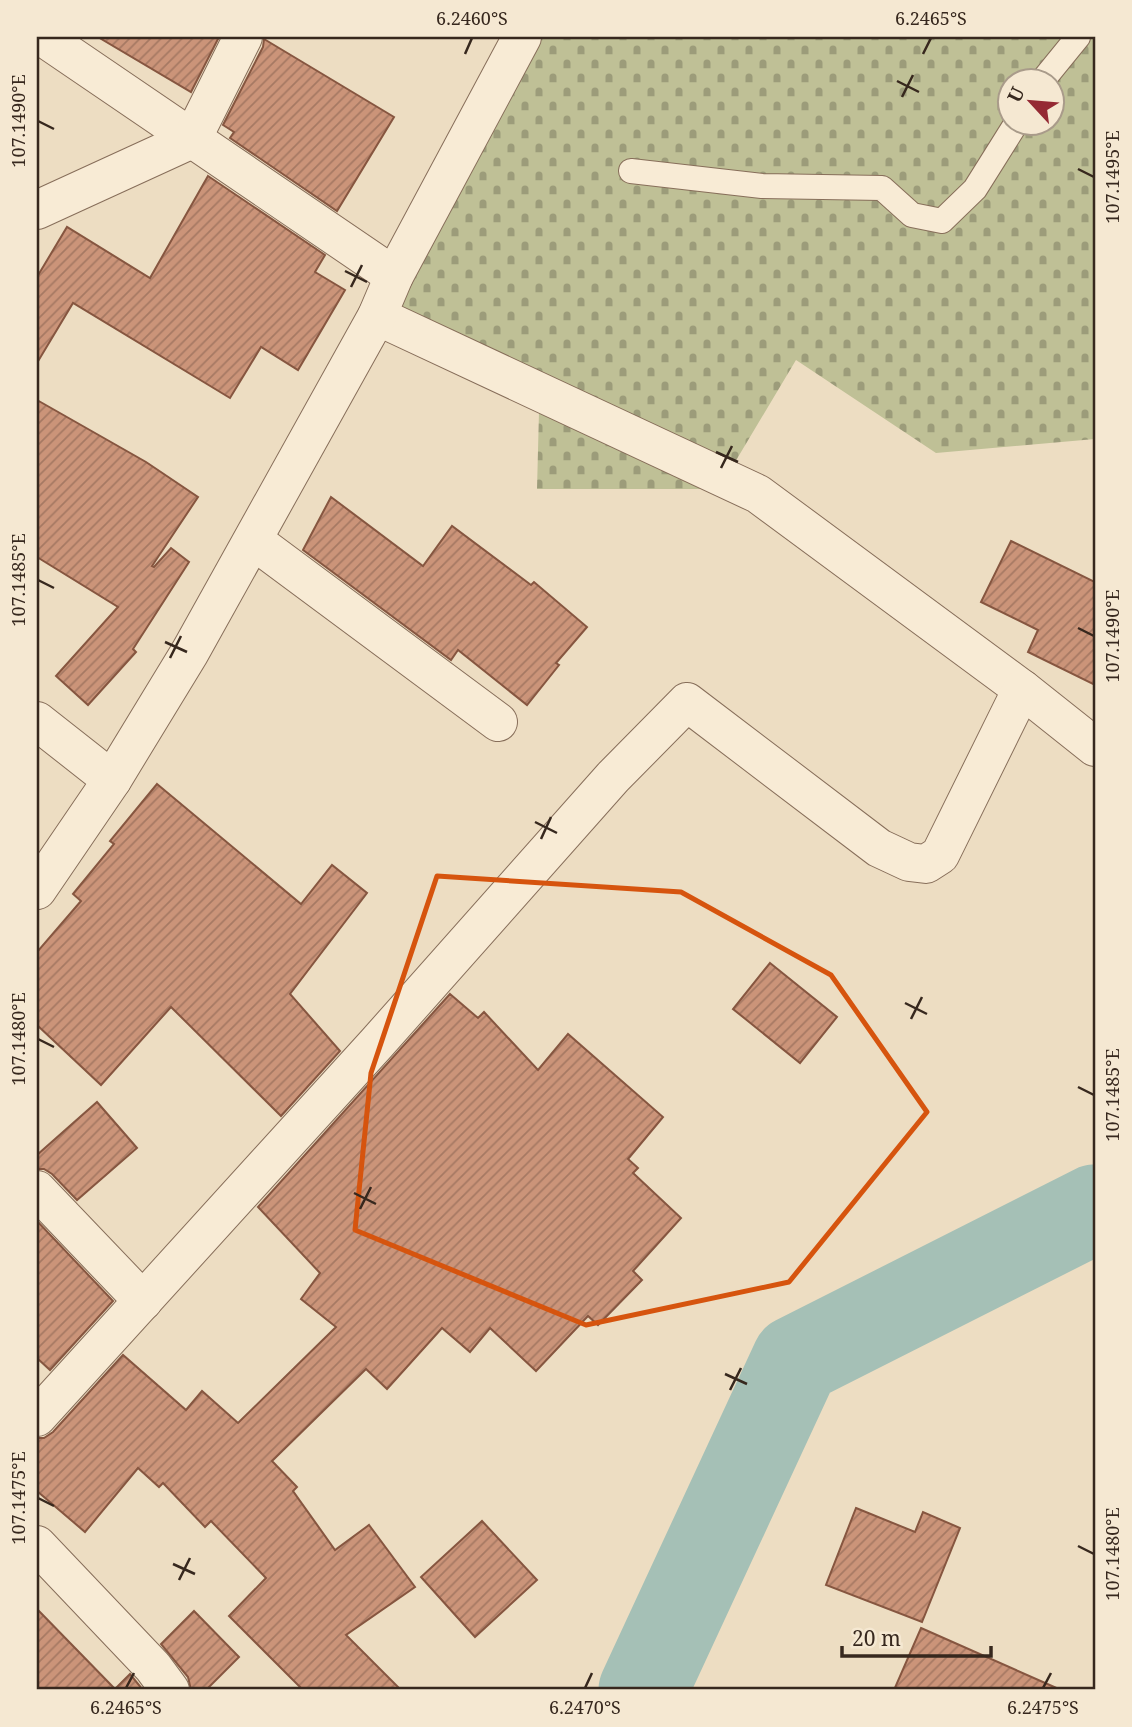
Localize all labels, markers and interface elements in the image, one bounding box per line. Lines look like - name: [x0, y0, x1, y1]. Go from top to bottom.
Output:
- text: 6.2460°S: [436, 6, 508, 30]
- text: 6.2465°S: [895, 6, 967, 30]
- north arrow: [996, 66, 1066, 136]
- text: 107.1490°E: [6, 74, 30, 168]
- text: U: [1001, 82, 1031, 107]
- text: 107.1495°E: [1100, 130, 1124, 224]
- text: 107.1485°E: [6, 533, 30, 627]
- text: 107.1490°E: [1100, 589, 1124, 683]
- text: 107.1480°E: [6, 992, 30, 1086]
- text: 107.1485°E: [1100, 1048, 1124, 1142]
- text: 107.1475°E: [6, 1451, 30, 1545]
- text: 107.1480°E: [1100, 1507, 1124, 1601]
- scale bar: [842, 1615, 990, 1659]
- text: 20 m: [852, 1624, 901, 1652]
- text: 6.2465°S: [90, 1695, 162, 1719]
- text: 6.2470°S: [549, 1695, 621, 1719]
- text: 6.2475°S: [1007, 1695, 1079, 1719]

